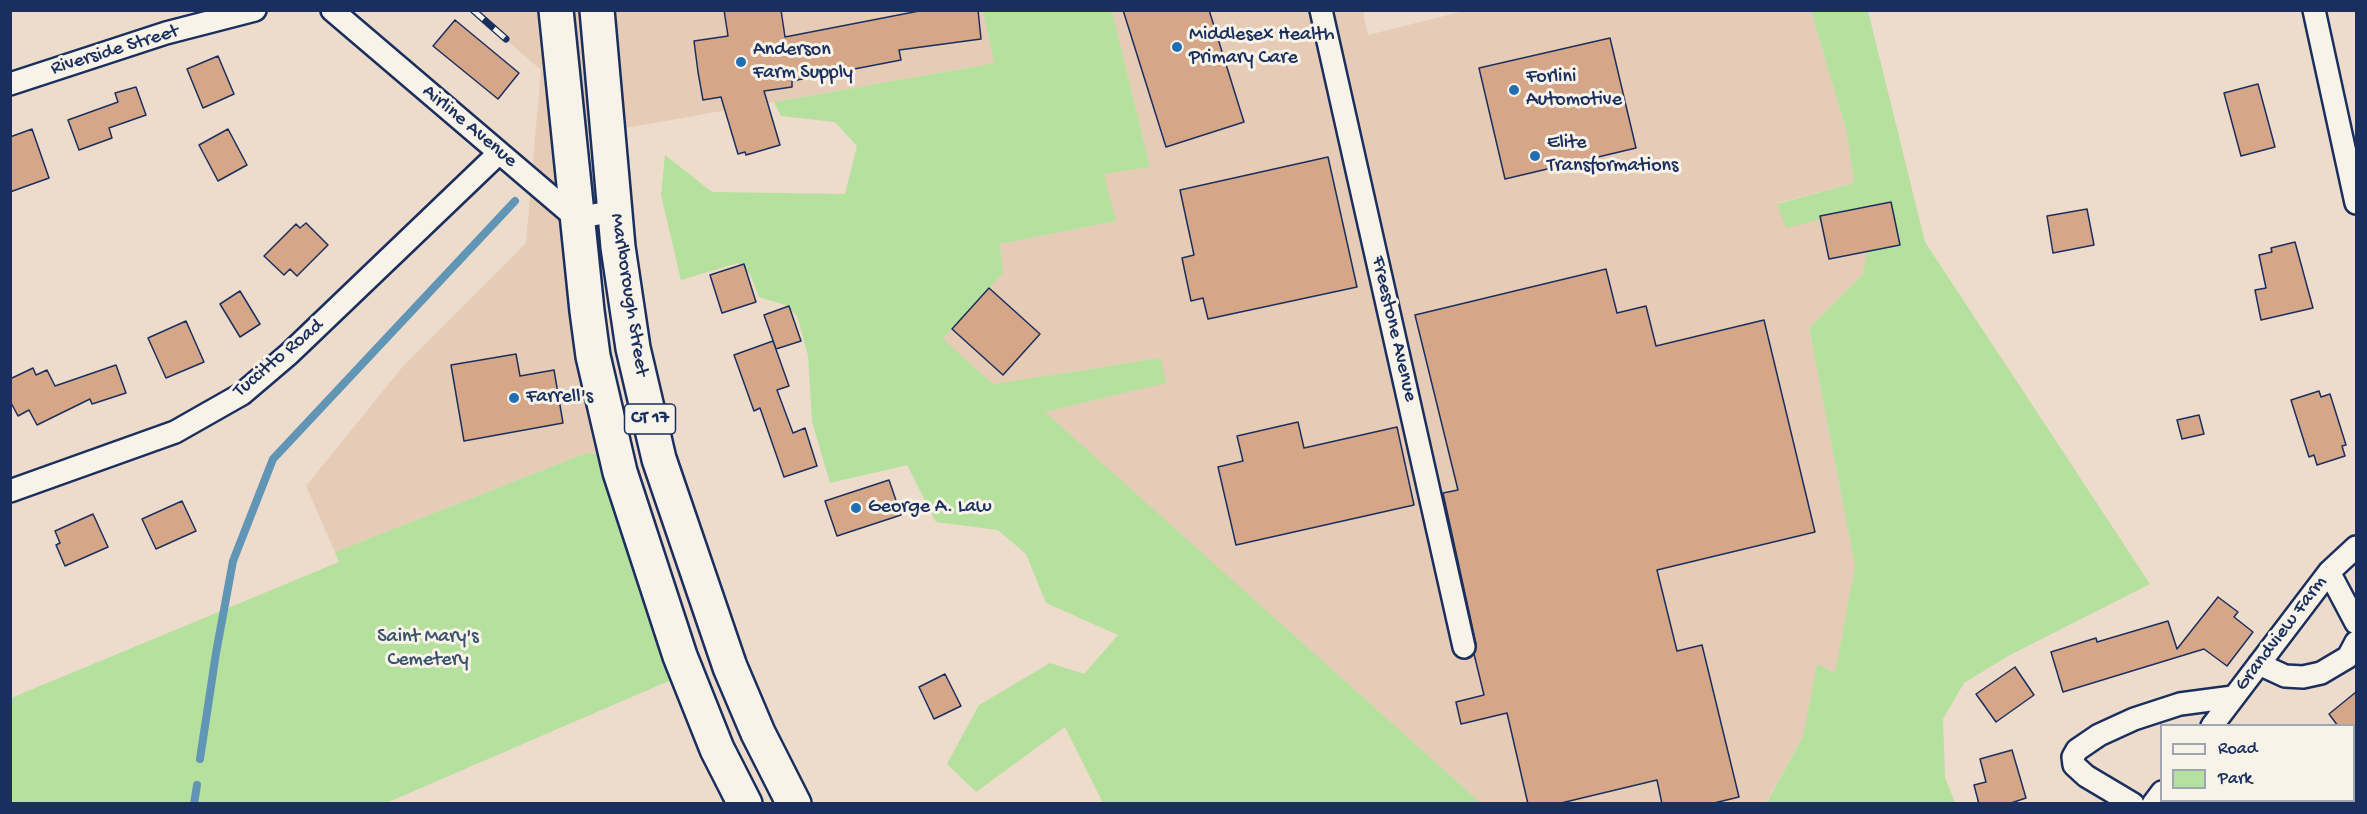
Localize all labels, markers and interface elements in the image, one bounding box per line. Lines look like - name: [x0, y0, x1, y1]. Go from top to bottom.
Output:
- street label: Riverside Street: [48, 20, 182, 82]
- place label: Middlesex Health Primary Care: [1189, 24, 1334, 71]
- place label: Anderson Farm Supply: [753, 39, 853, 86]
- marker: Middlesex Health Primary Care: [1170, 40, 1184, 54]
- marker: Anderson Farm Supply: [734, 55, 748, 69]
- place label: Forlini Automotive: [1526, 66, 1622, 113]
- street label: Airline Avenue: [417, 80, 521, 174]
- marker: Forlini Automotive: [1507, 83, 1521, 97]
- place label: Elite Transformations: [1547, 132, 1678, 179]
- marker: Elite Transformations: [1528, 149, 1542, 163]
- street label: Marlborough Street: [603, 212, 653, 378]
- street label: Freestone Avenue: [1365, 254, 1421, 404]
- street label: Tuccitto Road: [229, 314, 329, 404]
- place label: Farrell's: [526, 386, 593, 410]
- marker: Farrell's: [507, 391, 521, 405]
- road number: CT 17: [624, 404, 676, 434]
- place label: George A. Law: [868, 496, 992, 520]
- marker: George A. Law: [849, 501, 863, 515]
- street label: Grandview Farm: [2231, 572, 2333, 696]
- park label: Saint Mary's Cemetery: [377, 626, 479, 673]
- legend: [2160, 724, 2355, 802]
- text: Road: [2218, 739, 2257, 760]
- text: Park: [2218, 769, 2252, 790]

